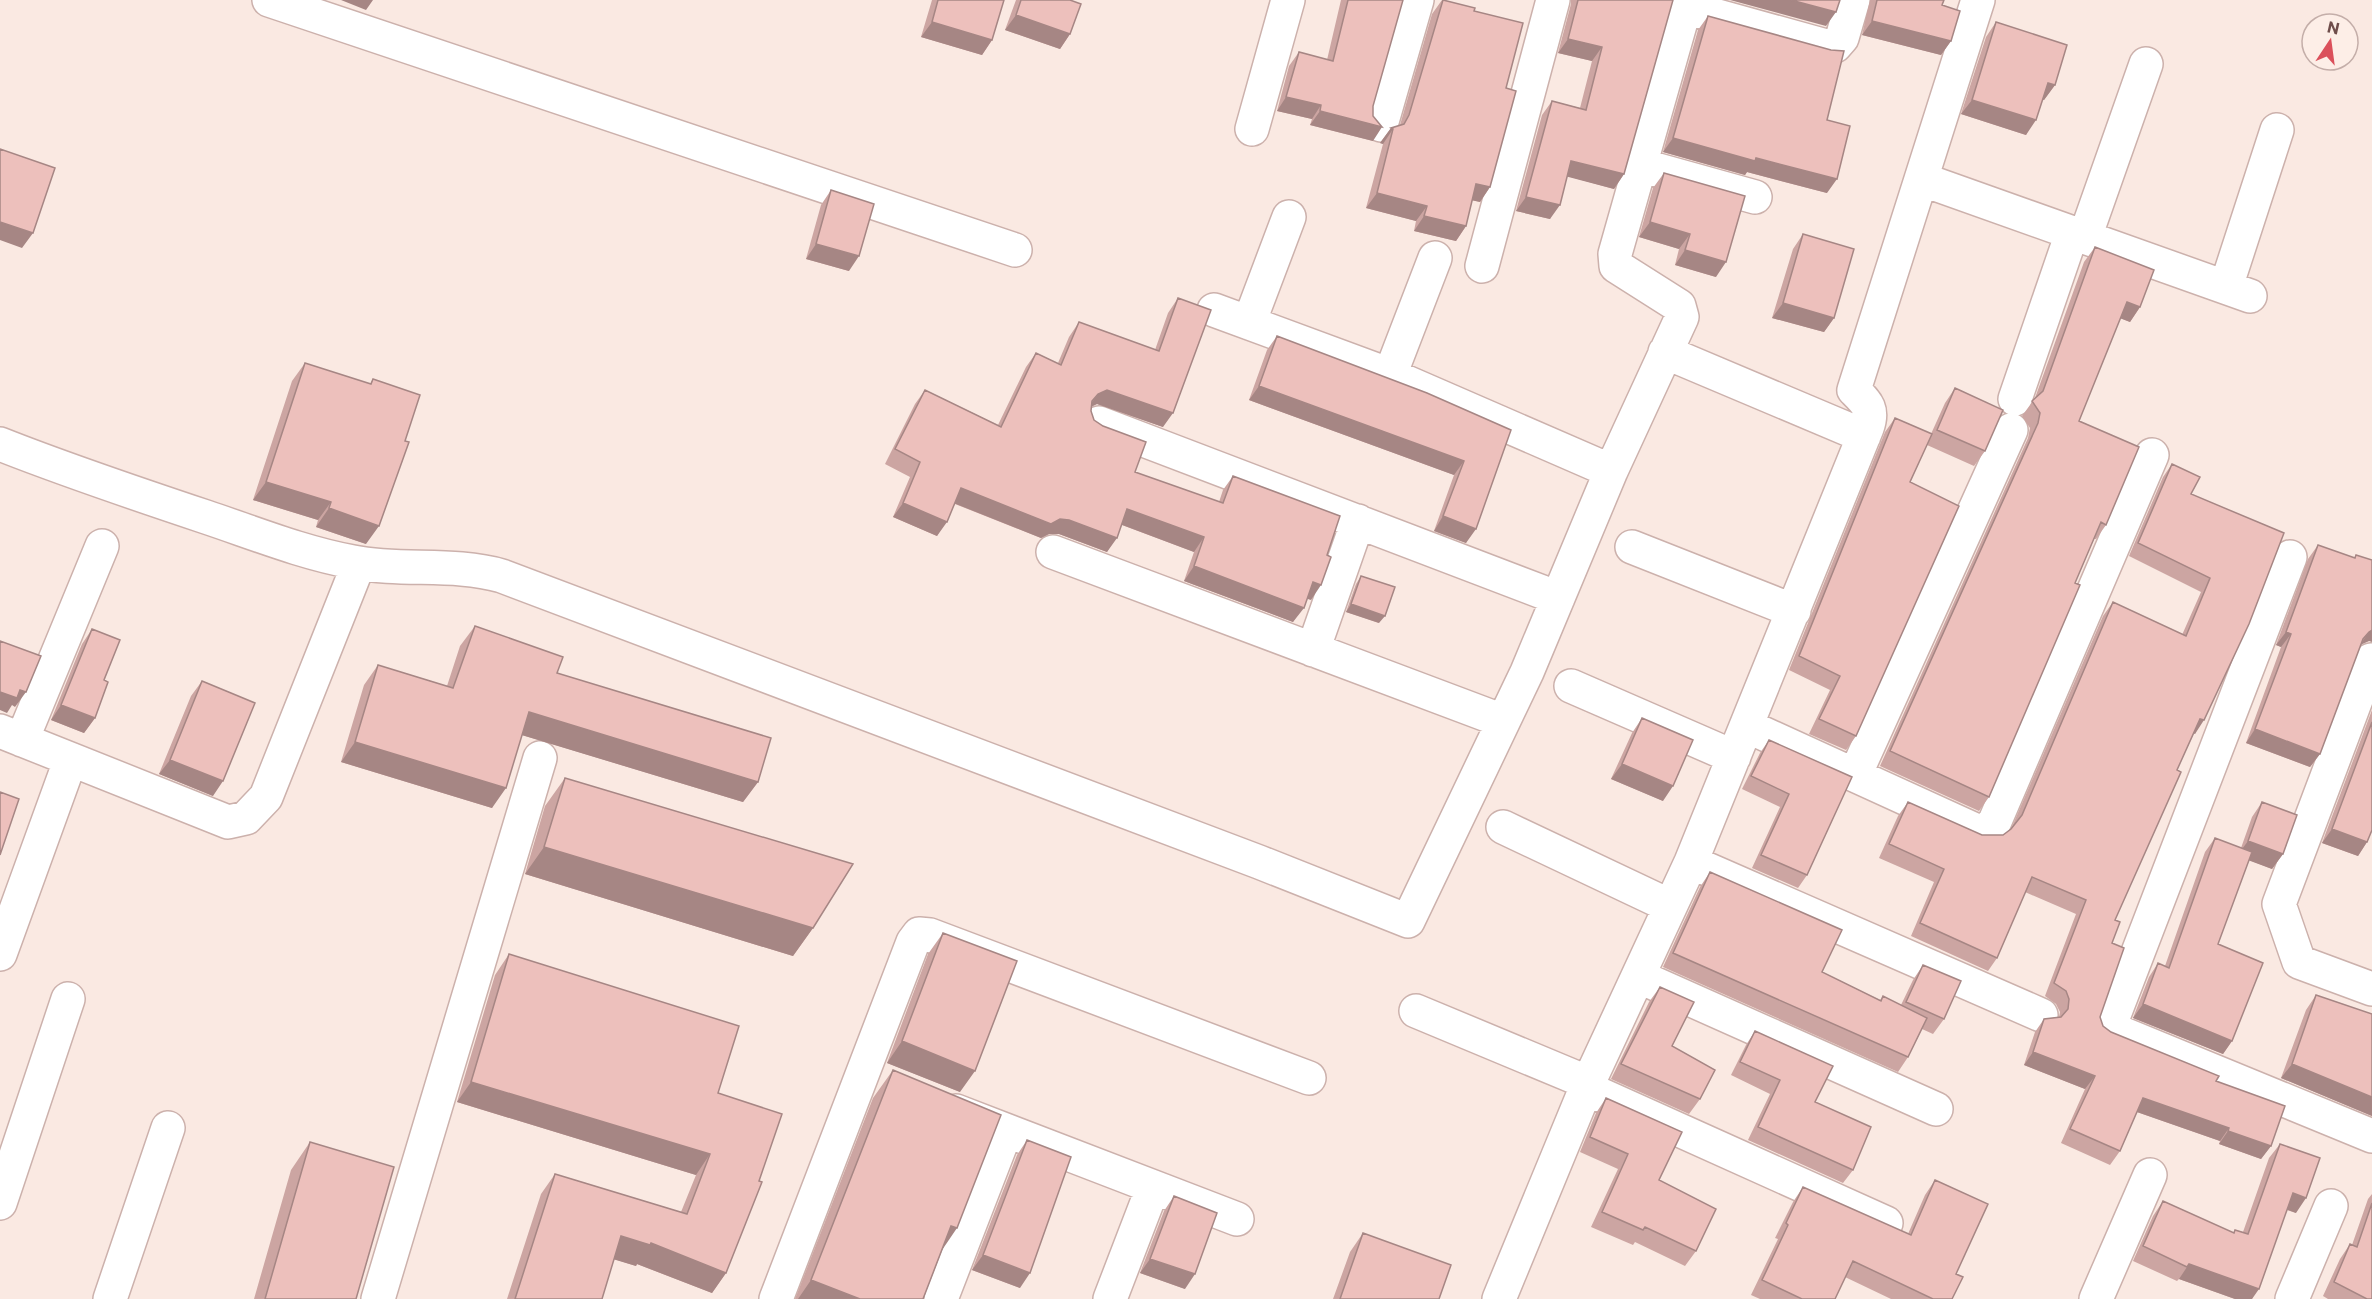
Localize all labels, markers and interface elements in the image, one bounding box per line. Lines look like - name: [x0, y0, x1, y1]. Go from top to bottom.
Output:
- north arrow: [2300, 12, 2360, 72]
- text: N: [2326, 16, 2341, 38]

